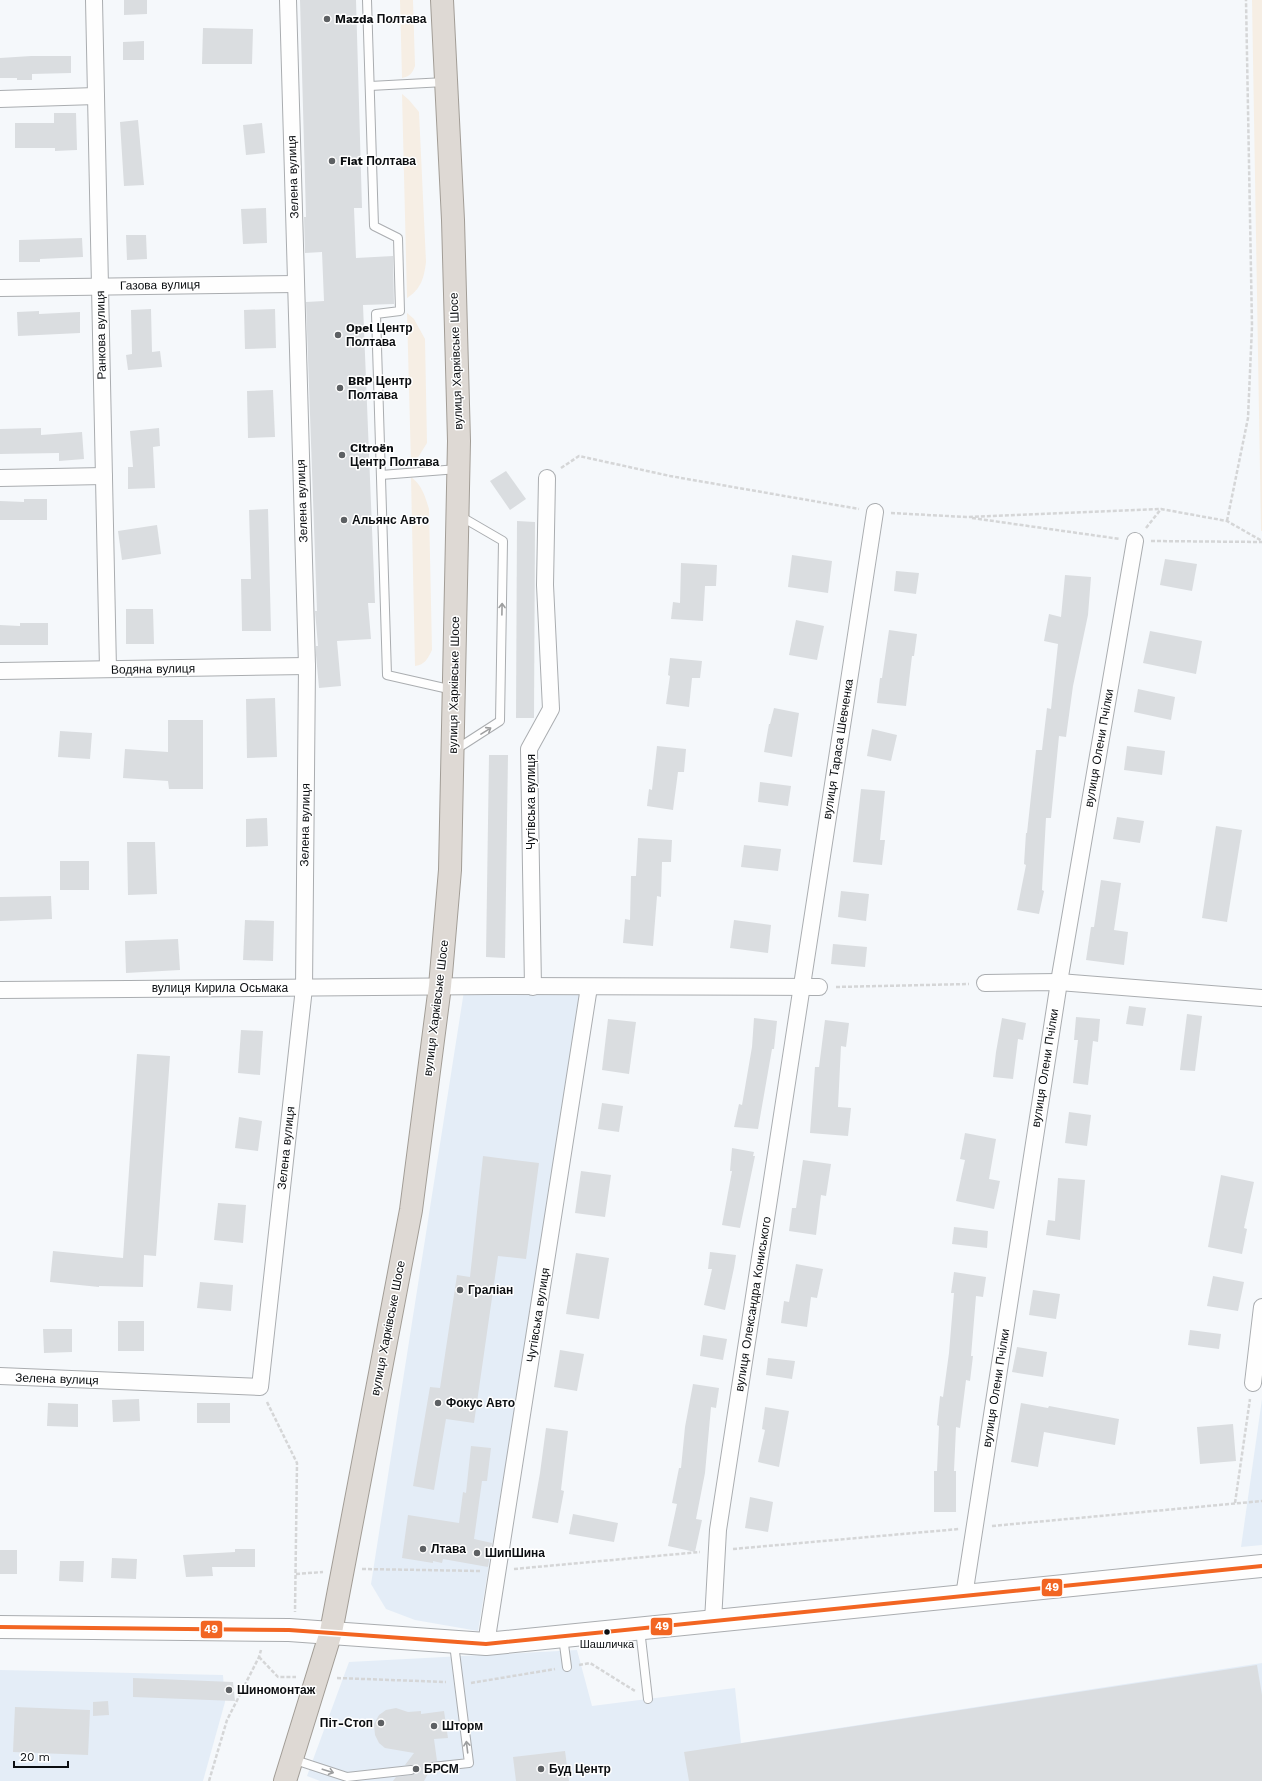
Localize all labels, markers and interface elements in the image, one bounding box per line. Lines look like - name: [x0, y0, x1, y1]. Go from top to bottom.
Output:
- place label: Mazda Полтава: [335, 12, 427, 26]
- marker: Mazda Полтава: [322, 14, 332, 24]
- street label: Зелена вулиця: [285, 135, 301, 219]
- place label: Fiat Полтава: [340, 154, 416, 168]
- marker: Fiat Полтава: [327, 156, 337, 166]
- street label: Газова вулиця: [120, 277, 200, 293]
- street label: Ранкова вулиця: [93, 290, 109, 380]
- street label: вулиця Харківське Шосе: [447, 292, 465, 430]
- place label: Opel Центр Полтава: [346, 321, 413, 349]
- marker: Opel Центр Полтава: [333, 330, 343, 340]
- place label: BRP Центр Полтава: [348, 374, 412, 402]
- marker: BRP Центр Полтава: [335, 383, 345, 393]
- place label: Citroën Центр Полтава: [350, 441, 440, 469]
- marker: Citroën Центр Полтава: [337, 450, 347, 460]
- street label: Зелена вулиця: [294, 459, 310, 543]
- place label: Альянс Авто: [352, 513, 429, 527]
- marker: Альянс Авто: [339, 515, 349, 525]
- one-way arrow: [498, 603, 506, 616]
- street label: вулиця Харківське Шосе: [446, 616, 462, 754]
- street label: Водяна вулиця: [111, 661, 195, 677]
- street label: вулиця Тараса Шевченка: [820, 678, 856, 820]
- street label: вулиця Олени Пчілки: [1082, 688, 1116, 808]
- one-way arrow: [480, 727, 491, 735]
- street label: Чутівська вулиця: [524, 754, 538, 850]
- street label: Зелена вулиця: [297, 783, 313, 867]
- street label: вулиця Харківське Шосе: [421, 939, 451, 1077]
- street label: вулиця Кирила Осьмака: [152, 981, 289, 995]
- street label: вулиця Олени Пчілки: [1029, 1008, 1061, 1128]
- street label: Зелена вулиця: [275, 1106, 297, 1190]
- street label: вулиця Олександра Кониського: [732, 1215, 774, 1393]
- street label: вулиця Харківське Шосе: [368, 1259, 408, 1397]
- street label: Чутівська вулиця: [524, 1267, 552, 1363]
- place label: Граліан: [468, 1283, 513, 1297]
- marker: Граліан: [455, 1285, 465, 1295]
- street label: вулиця Олени Пчілки: [980, 1328, 1012, 1448]
- street label: Зелена вулиця: [15, 1371, 99, 1387]
- place label: Фокус Авто: [446, 1396, 515, 1410]
- marker: Фокус Авто: [433, 1398, 443, 1408]
- place label: Лтава: [431, 1542, 466, 1556]
- marker: Лтава: [418, 1544, 428, 1554]
- place label: ШипШина: [485, 1546, 545, 1560]
- marker: ШипШина: [472, 1548, 482, 1558]
- line badge: 49: [1041, 1578, 1063, 1597]
- text: 49: [1045, 1581, 1059, 1594]
- line badge: 49: [650, 1617, 673, 1636]
- line badge: 49: [200, 1620, 223, 1639]
- text: 49: [655, 1620, 669, 1633]
- text: 49: [204, 1623, 218, 1636]
- marker: Шашличка: [602, 1627, 612, 1637]
- place label: Шашличка: [580, 1638, 635, 1651]
- place label: Шиномонтаж: [237, 1683, 316, 1697]
- marker: Шиномонтаж: [224, 1685, 234, 1695]
- place label: Піт-Стоп: [320, 1716, 373, 1730]
- marker: Піт-Стоп: [376, 1718, 386, 1728]
- place label: Шторм: [442, 1719, 483, 1733]
- marker: Шторм: [429, 1721, 439, 1731]
- one-way arrow: [463, 1741, 471, 1754]
- scale bar: [14, 1743, 68, 1769]
- text: 20 m: [20, 1750, 50, 1764]
- place label: БРСМ: [424, 1762, 459, 1776]
- place label: Буд Центр: [549, 1762, 611, 1776]
- marker: БРСМ: [411, 1764, 421, 1774]
- marker: Буд Центр: [536, 1764, 546, 1774]
- one-way arrow: [322, 1768, 335, 1775]

